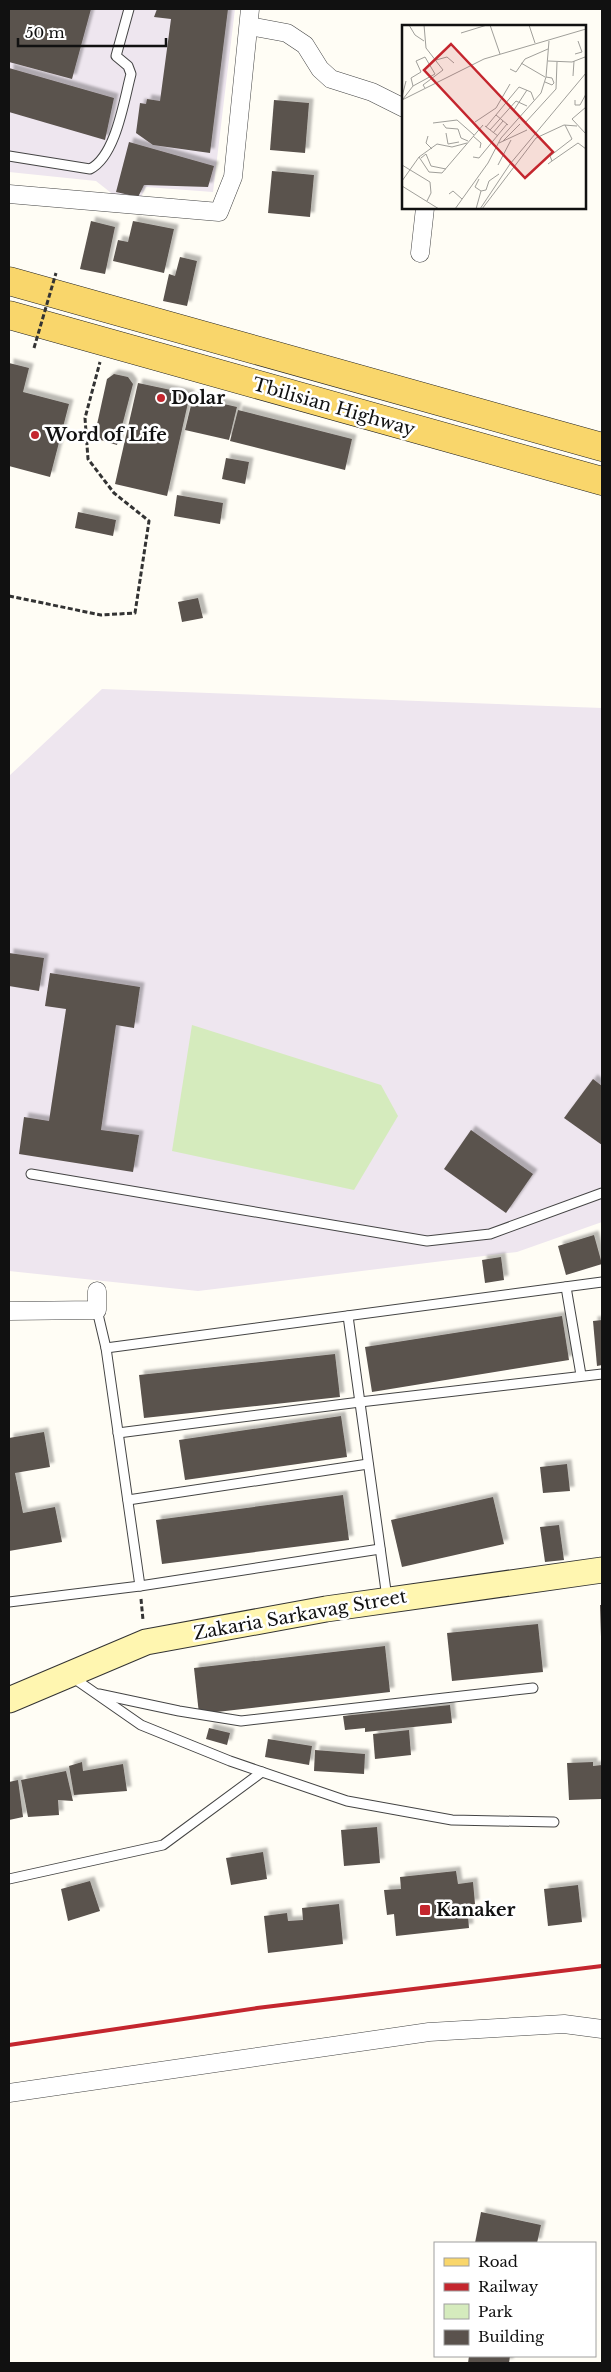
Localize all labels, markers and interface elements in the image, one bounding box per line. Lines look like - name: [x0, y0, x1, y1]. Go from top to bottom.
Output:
- scale bar: [18, 15, 165, 47]
- text: 50 m: [25, 23, 65, 42]
- inset map: [402, 25, 586, 209]
- street label: Tbilisian Highway: [250, 373, 418, 441]
- place label: Dolar: [171, 387, 225, 409]
- marker: Dolar: [155, 392, 167, 404]
- place label: Word of Life: [44, 424, 167, 446]
- marker: Word of Life: [29, 429, 41, 441]
- street label: Zakaria Sarkavag Street: [192, 1585, 409, 1645]
- place label: Kanaker: [436, 1899, 516, 1921]
- marker: Kanaker: [418, 1903, 432, 1917]
- legend: [434, 2242, 596, 2357]
- text: Road: [478, 2252, 518, 2271]
- text: Railway: [478, 2277, 539, 2296]
- text: Park: [478, 2302, 514, 2321]
- text: Building: [478, 2327, 545, 2346]

